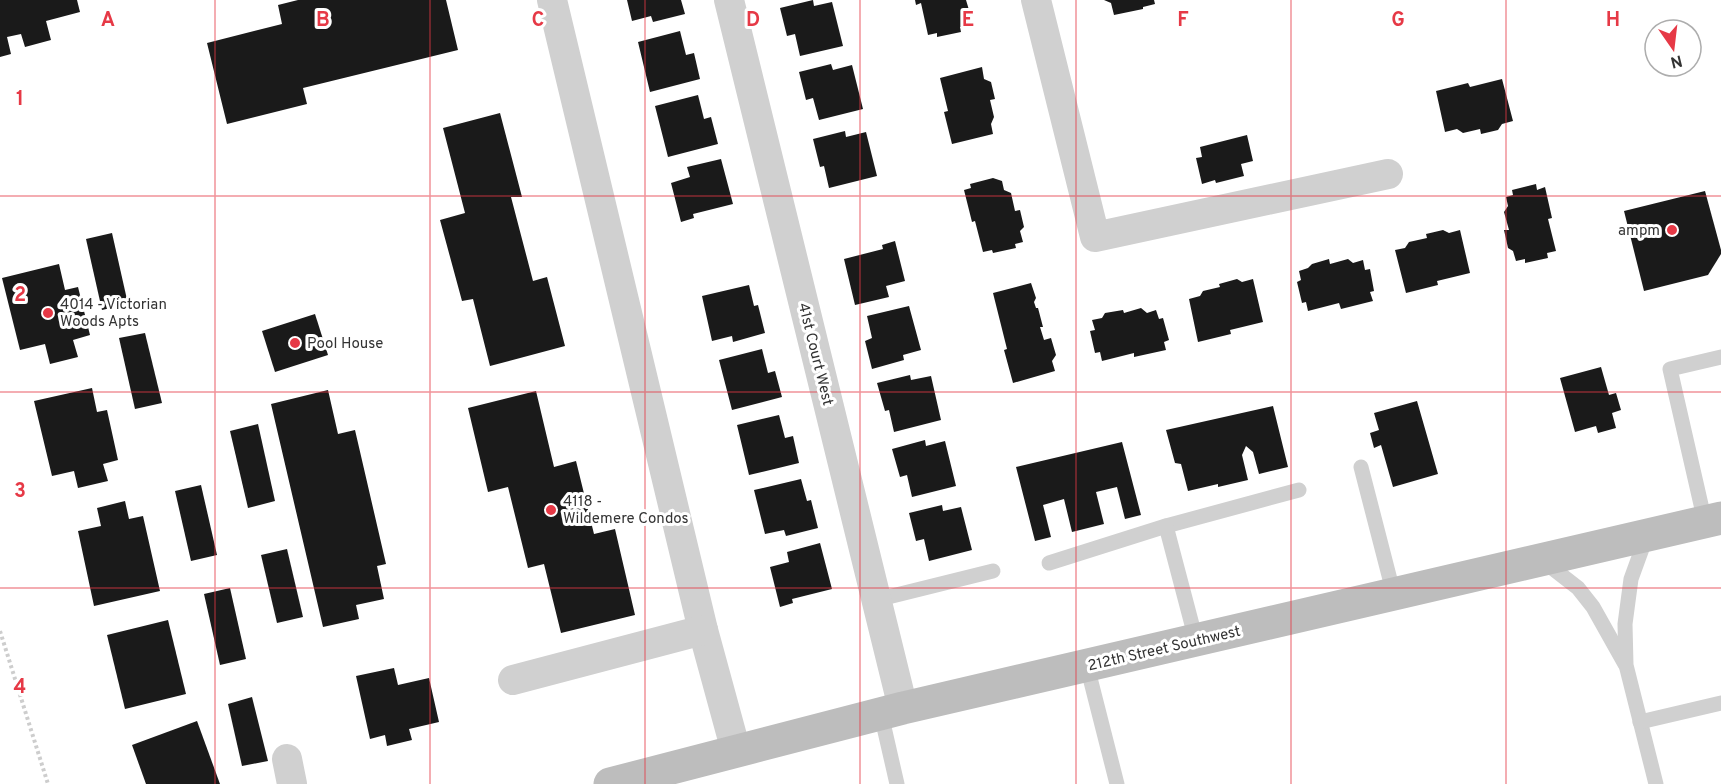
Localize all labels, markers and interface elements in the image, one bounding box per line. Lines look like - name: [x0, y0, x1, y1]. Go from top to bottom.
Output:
- text: A: [101, 8, 115, 34]
- text: B: [316, 8, 330, 34]
- text: C: [532, 8, 544, 34]
- text: D: [746, 8, 760, 34]
- text: E: [962, 8, 974, 34]
- text: F: [1177, 8, 1189, 34]
- text: G: [1391, 8, 1405, 34]
- text: H: [1606, 8, 1620, 34]
- north arrow: [1643, 18, 1703, 78]
- text: N: [1668, 50, 1684, 72]
- text: 1: [16, 87, 24, 113]
- place label: ampm: [1618, 222, 1660, 241]
- marker: ampm: [1665, 223, 1679, 237]
- text: 2: [14, 283, 26, 309]
- place label: 4014 - Victorian Woods Apts: [60, 296, 167, 332]
- street label: 41st Court West: [793, 301, 836, 408]
- marker: 4014 - Victorian Woods Apts: [41, 306, 55, 320]
- place label: Pool House: [307, 335, 383, 354]
- marker: Pool House: [288, 336, 302, 350]
- text: 3: [14, 479, 26, 505]
- place label: 4118 - Wildemere Condos: [563, 493, 689, 529]
- marker: 4118 - Wildemere Condos: [544, 503, 558, 517]
- street label: 212th Street Southwest: [1086, 623, 1243, 676]
- text: 4: [14, 675, 26, 701]

